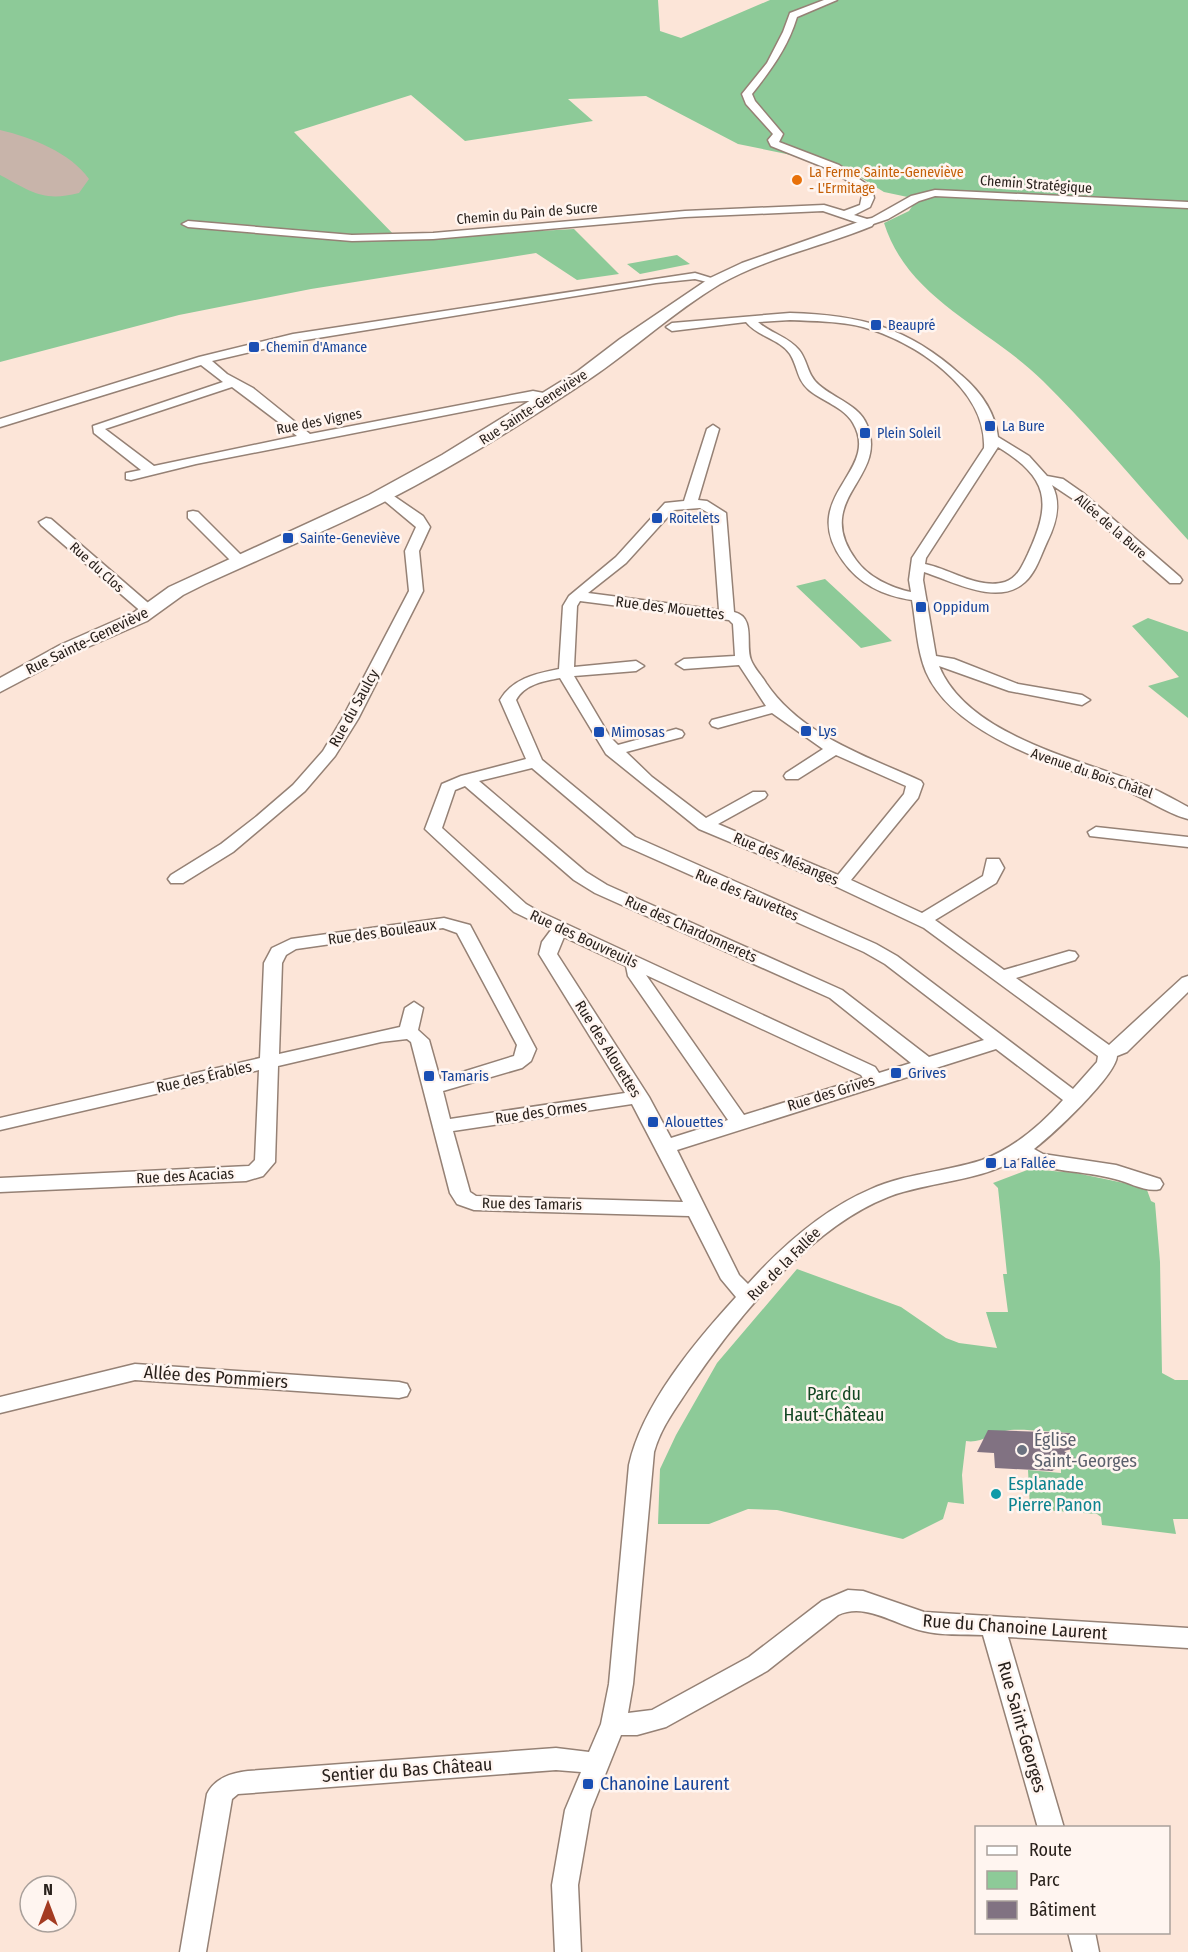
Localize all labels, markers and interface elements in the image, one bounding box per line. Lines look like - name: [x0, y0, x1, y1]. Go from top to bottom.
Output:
- place label: La Ferme Sainte-Geneviève - L'Ermitage: [809, 164, 964, 197]
- street label: Chemin Stratégique: [979, 172, 1093, 197]
- marker: La Ferme Sainte-Geneviève - L'Ermitage: [790, 173, 804, 187]
- street label: Chemin du Pain de Sucre: [456, 199, 598, 228]
- place label: Beaupré: [888, 317, 936, 334]
- marker: Beaupré: [869, 318, 883, 332]
- place label: Chemin d'Amance: [266, 339, 367, 356]
- marker: Chemin d'Amance: [247, 340, 261, 354]
- street label: Rue Sainte-Geneviève: [476, 366, 590, 449]
- street label: Rue des Vignes: [275, 405, 363, 438]
- place label: La Bure: [1002, 418, 1045, 435]
- marker: La Bure: [983, 419, 997, 433]
- place label: Plein Soleil: [877, 425, 941, 442]
- marker: Plein Soleil: [858, 426, 872, 440]
- street label: Allée de la Bure: [1071, 491, 1150, 562]
- place label: Roitelets: [669, 510, 720, 527]
- marker: Roitelets: [650, 511, 664, 525]
- place label: Sainte-Geneviève: [300, 530, 400, 547]
- marker: Sainte-Geneviève: [281, 531, 295, 545]
- street label: Rue du Clos: [66, 539, 127, 596]
- street label: Rue des Mouettes: [615, 592, 725, 624]
- place label: Oppidum: [933, 598, 990, 616]
- marker: Oppidum: [914, 600, 928, 614]
- street label: Rue Sainte-Geneviève: [23, 604, 151, 678]
- street label: Rue du Saulcy: [325, 666, 383, 750]
- place label: Lys: [818, 722, 837, 740]
- place label: Mimosas: [611, 723, 665, 741]
- marker: Lys: [799, 724, 813, 738]
- marker: Mimosas: [592, 725, 606, 739]
- street label: Avenue du Bois Châtel: [1029, 745, 1155, 802]
- street label: Rue des Mésanges: [731, 829, 841, 889]
- street label: Rue des Fauvettes: [693, 865, 801, 925]
- street label: Rue des Chardonnerets: [622, 892, 760, 966]
- street label: Rue des Bouvreuils: [527, 906, 641, 972]
- street label: Rue des Bouleaux: [327, 915, 438, 949]
- street label: Rue des Alouettes: [571, 997, 645, 1101]
- street label: Rue des Érables: [155, 1057, 253, 1097]
- place label: Grives: [908, 1064, 946, 1082]
- marker: Grives: [889, 1066, 903, 1080]
- place label: Tamaris: [441, 1067, 489, 1085]
- marker: Tamaris: [422, 1069, 436, 1083]
- street label: Rue des Grives: [785, 1071, 877, 1115]
- street label: Rue des Ormes: [494, 1097, 588, 1127]
- place label: Alouettes: [665, 1113, 723, 1131]
- marker: Alouettes: [646, 1115, 660, 1129]
- place label: La Fallée: [1003, 1154, 1056, 1172]
- marker: La Fallée: [984, 1156, 998, 1170]
- street label: Rue des Acacias: [136, 1164, 234, 1188]
- street label: Rue des Tamaris: [482, 1194, 582, 1214]
- street label: Rue de la Fallée: [744, 1224, 824, 1304]
- street label: Allée des Pommiers: [143, 1361, 289, 1393]
- park label: Parc du Haut-Château: [784, 1383, 884, 1426]
- place label: Église Saint-Georges: [1034, 1428, 1137, 1472]
- marker: Église Saint-Georges: [1015, 1443, 1029, 1457]
- place label: Esplanade Pierre Panon: [1008, 1473, 1102, 1516]
- marker: Esplanade Pierre Panon: [989, 1487, 1003, 1501]
- street label: Rue du Chanoine Laurent: [922, 1610, 1108, 1644]
- street label: Rue Saint-Georges: [993, 1659, 1051, 1795]
- street label: Sentier du Bas Château: [321, 1753, 493, 1787]
- place label: Chanoine Laurent: [600, 1773, 730, 1795]
- marker: Chanoine Laurent: [581, 1777, 595, 1791]
- legend: [975, 1826, 1170, 1934]
- text: Route: [1029, 1839, 1072, 1861]
- text: Parc: [1029, 1869, 1060, 1891]
- north arrow: [18, 1874, 78, 1934]
- text: N: [43, 1880, 53, 1899]
- text: Bâtiment: [1029, 1899, 1096, 1921]

